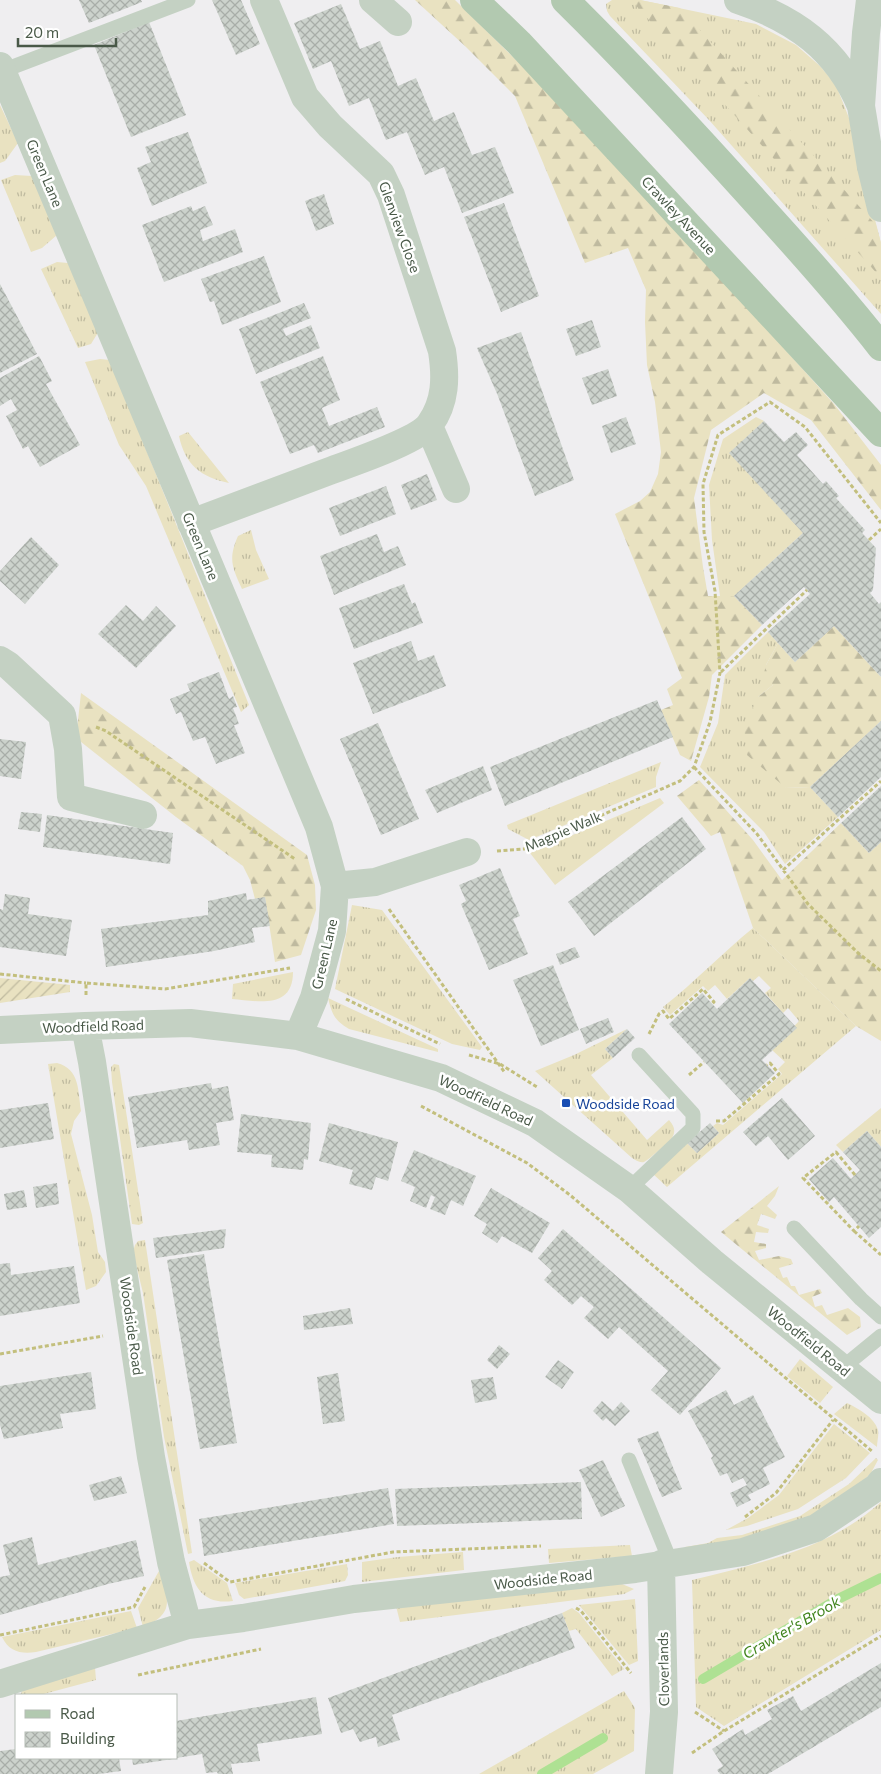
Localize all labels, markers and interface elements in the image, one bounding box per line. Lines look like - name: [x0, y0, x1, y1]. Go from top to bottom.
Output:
- scale bar: [18, 15, 115, 47]
- text: 20 m: [25, 23, 59, 41]
- street label: Green Lane: [23, 137, 67, 209]
- street label: Crawley Avenue: [638, 172, 720, 258]
- street label: Glenview Close: [376, 179, 424, 275]
- street label: Green Lane: [179, 510, 223, 582]
- street label: Magpie Walk: [522, 807, 604, 855]
- street label: Green Lane: [308, 917, 340, 991]
- street label: Woodfield Road: [42, 1016, 144, 1036]
- street label: Woodfield Road: [436, 1071, 536, 1129]
- place label: Woodside Road: [576, 1095, 675, 1112]
- marker: Woodside Road: [560, 1097, 572, 1109]
- street label: Woodside Road: [117, 1276, 147, 1376]
- street label: Woodfield Road: [764, 1302, 854, 1380]
- street label: Woodside Road: [493, 1565, 593, 1593]
- water label: Crawter's Brook: [739, 1591, 844, 1662]
- street label: Cloverlands: [654, 1632, 672, 1706]
- legend: [15, 1694, 178, 1759]
- text: Road: [60, 1704, 95, 1722]
- text: Building: [60, 1729, 115, 1747]

